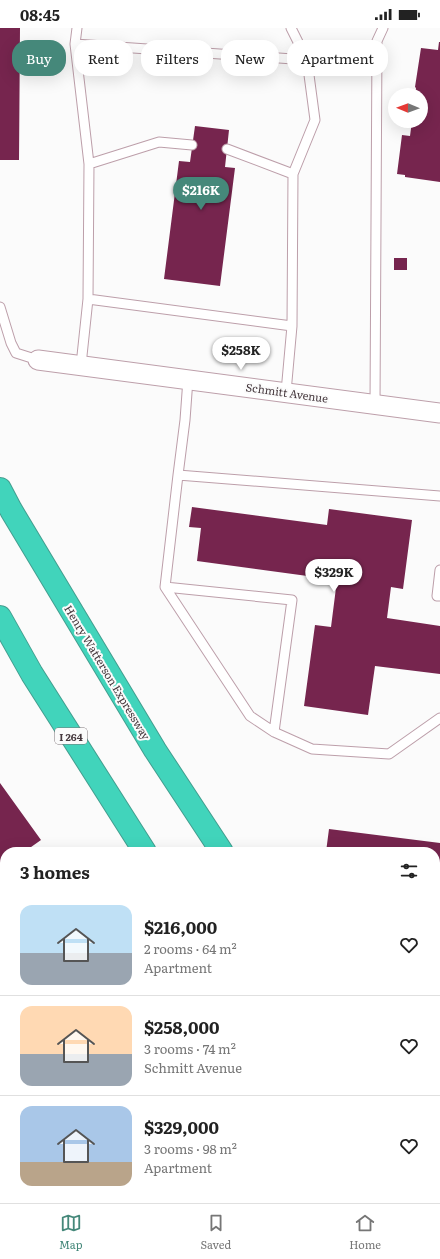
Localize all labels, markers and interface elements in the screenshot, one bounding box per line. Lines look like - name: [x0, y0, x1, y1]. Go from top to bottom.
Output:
- text: 08:45: [20, 3, 60, 26]
- chip: Buy: [12, 40, 66, 76]
- chip: Rent: [74, 40, 133, 76]
- chip: Filters: [141, 40, 213, 76]
- chip: New: [221, 40, 279, 76]
- chip: Apartment: [287, 40, 388, 76]
- north arrow: [388, 88, 428, 128]
- map controls: [388, 88, 428, 128]
- pin: $216K: [173, 177, 229, 211]
- text: $216K: [182, 180, 220, 199]
- pin: $258K: [213, 337, 269, 371]
- text: $258K: [221, 340, 261, 359]
- street label: Schmitt Avenue: [245, 378, 329, 406]
- pin: $329K: [306, 559, 362, 593]
- text: $329K: [314, 562, 354, 581]
- street label: Henry Watterson Expressway: [61, 601, 155, 743]
- road number: I 264: [55, 728, 87, 744]
- text: 3 homes: [20, 859, 90, 884]
- icon: filters: [398, 860, 420, 882]
- text: $216,000: [144, 914, 217, 939]
- icon: home: [52, 921, 100, 969]
- icon: heart: [398, 934, 420, 956]
- text: 2 rooms · 64 m²: [144, 939, 237, 958]
- text: Apartment: [144, 958, 212, 977]
- text: $258,000: [144, 1014, 219, 1039]
- icon: home: [52, 1022, 100, 1070]
- icon: heart: [398, 1035, 420, 1057]
- text: 3 rooms · 74 m²: [144, 1039, 236, 1058]
- text: Schmitt Avenue: [144, 1058, 242, 1077]
- text: $329,000: [144, 1114, 219, 1139]
- icon: home: [52, 1122, 100, 1170]
- icon: heart: [398, 1135, 420, 1157]
- text: 3 rooms · 98 m²: [144, 1139, 237, 1158]
- text: Apartment: [144, 1158, 212, 1177]
- tab: Map: [59, 1212, 82, 1252]
- tab: Saved: [200, 1212, 231, 1252]
- tab: Home: [349, 1212, 381, 1252]

